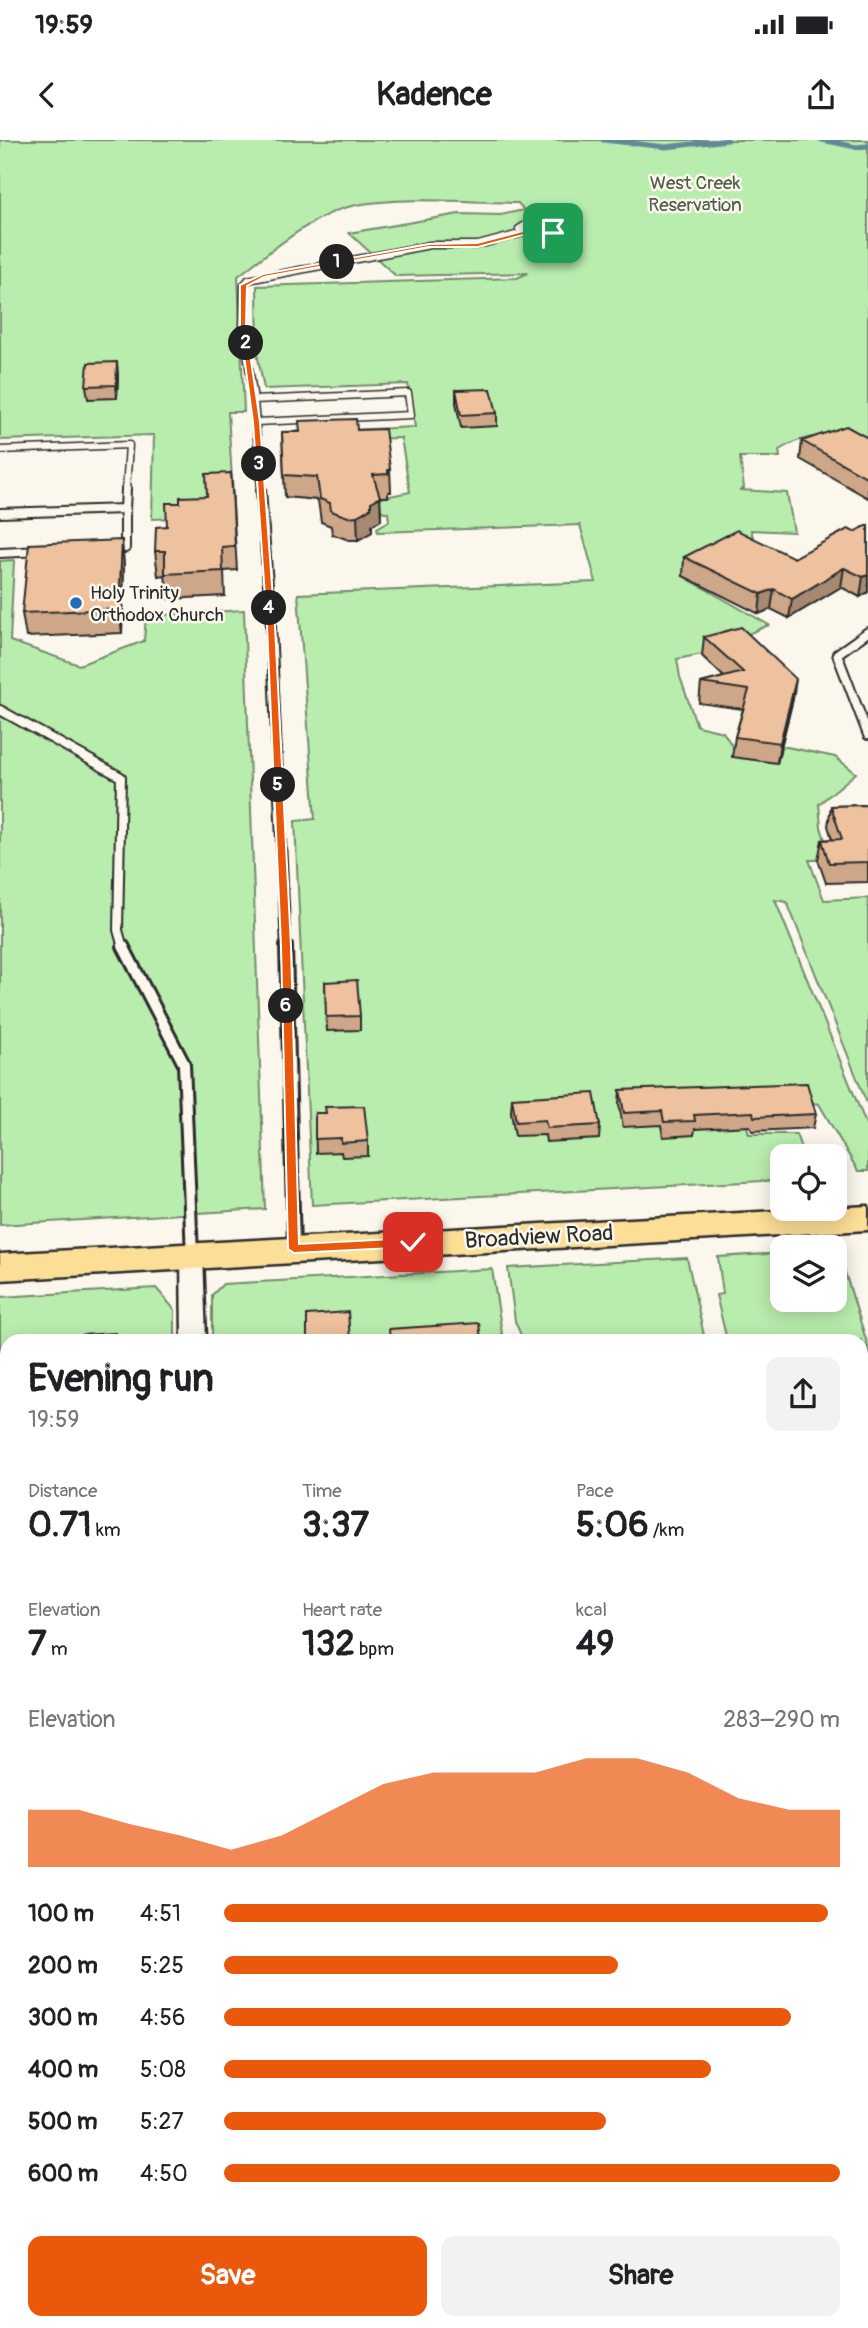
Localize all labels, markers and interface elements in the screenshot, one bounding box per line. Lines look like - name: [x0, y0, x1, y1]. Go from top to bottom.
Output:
- text: 19:59: [35, 9, 93, 41]
- text: Kadence: [376, 75, 492, 115]
- icon: back: [28, 76, 66, 114]
- icon: share: [802, 76, 840, 114]
- park label: West Creek Reservation: [648, 171, 742, 217]
- pin: [523, 203, 583, 263]
- icon: arrive: [534, 214, 572, 252]
- pin: 1: [320, 244, 354, 280]
- text: 1: [333, 249, 340, 273]
- pin: 2: [229, 326, 264, 360]
- text: 2: [240, 330, 251, 354]
- pin: 3: [242, 446, 276, 482]
- text: 3: [253, 451, 264, 475]
- place label: Holy Trinity Orthodox Church: [90, 581, 224, 627]
- pin: 4: [252, 590, 286, 626]
- marker: Holy Trinity Orthodox Church: [68, 595, 84, 611]
- text: 4: [263, 595, 274, 619]
- pin: 5: [260, 768, 296, 802]
- text: 5: [272, 772, 283, 796]
- pin: 6: [268, 988, 304, 1024]
- text: 6: [280, 993, 291, 1017]
- map controls: [770, 1144, 847, 1312]
- button: locate: [770, 1144, 847, 1221]
- pin: [383, 1212, 443, 1272]
- street label: Broadview Road: [464, 1218, 614, 1255]
- icon: check: [394, 1223, 432, 1261]
- button: layers: [770, 1235, 847, 1312]
- text: Evening run: [28, 1355, 214, 1403]
- button: share: [766, 1357, 840, 1431]
- text: 19:59: [28, 1405, 79, 1434]
- text: Distance: [28, 1479, 97, 1503]
- text: Time: [302, 1479, 342, 1503]
- text: Pace: [576, 1479, 614, 1503]
- text: 0.71: [28, 1503, 92, 1547]
- text: 3:37: [302, 1503, 369, 1547]
- text: 5:06: [576, 1503, 649, 1547]
- text: km: [92, 1518, 121, 1542]
- text: /km: [649, 1518, 684, 1542]
- text: Elevation: [28, 1598, 100, 1622]
- text: Heart rate: [302, 1598, 382, 1622]
- text: kcal: [576, 1598, 607, 1622]
- text: 7: [28, 1622, 47, 1666]
- text: 132: [302, 1622, 355, 1666]
- text: 49: [576, 1622, 614, 1666]
- text: m: [47, 1637, 68, 1661]
- text: bpm: [355, 1637, 394, 1661]
- text: Elevation: [28, 1705, 116, 1734]
- text: 283–290 m: [723, 1705, 840, 1734]
- text: 100 m: [28, 1899, 94, 1928]
- text: 4:51: [140, 1899, 181, 1928]
- text: 200 m: [28, 1951, 98, 1980]
- text: 5:25: [140, 1951, 184, 1980]
- text: 300 m: [28, 2003, 98, 2032]
- text: 4:56: [140, 2003, 185, 2032]
- text: 400 m: [28, 2055, 98, 2084]
- text: 5:08: [140, 2055, 186, 2084]
- text: 500 m: [28, 2107, 97, 2136]
- text: 5:27: [140, 2107, 184, 2136]
- text: 600 m: [28, 2159, 98, 2188]
- text: 4:50: [140, 2159, 188, 2188]
- button: Save: [28, 2236, 427, 2316]
- button: Share: [441, 2236, 840, 2316]

